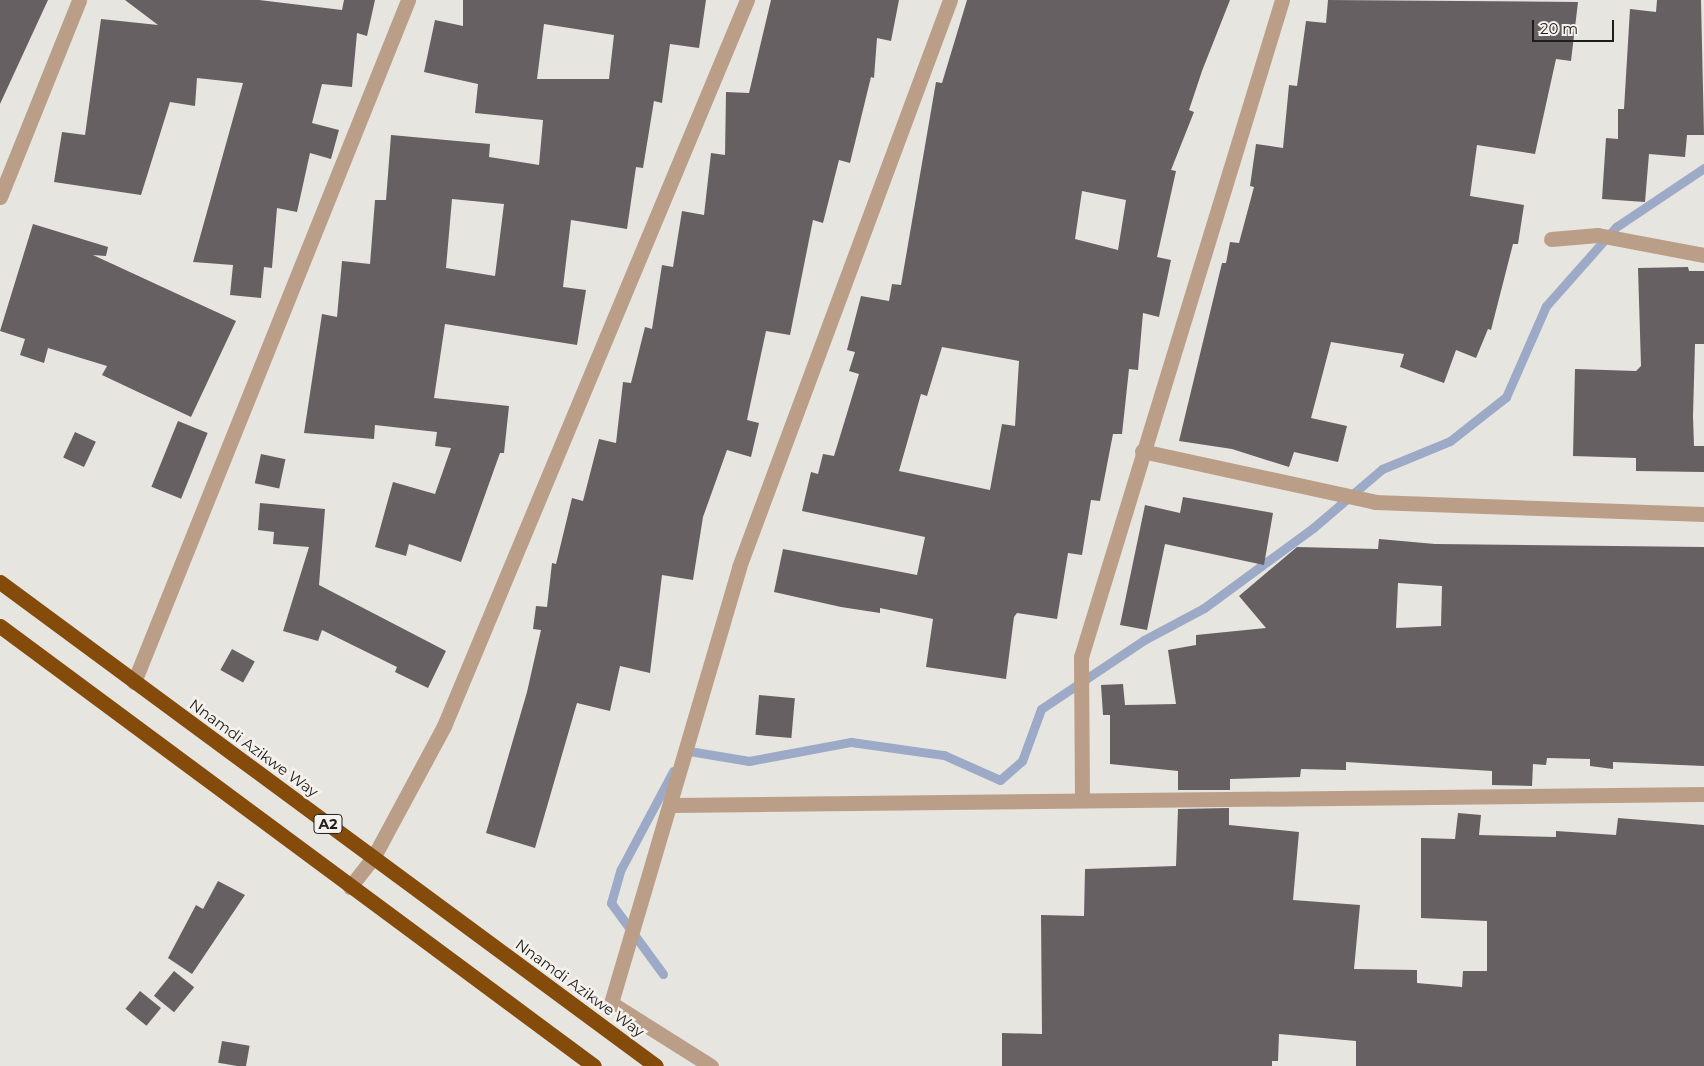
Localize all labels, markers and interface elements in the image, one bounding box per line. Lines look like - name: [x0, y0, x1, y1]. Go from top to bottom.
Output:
- scale bar: [1534, 10, 1616, 42]
- text: 20 m: [1540, 19, 1578, 38]
- street label: Nnamdi Azikwe Way: [186, 695, 322, 801]
- road number: A2: [313, 812, 343, 836]
- street label: Nnamdi Azikwe Way: [512, 935, 648, 1041]

